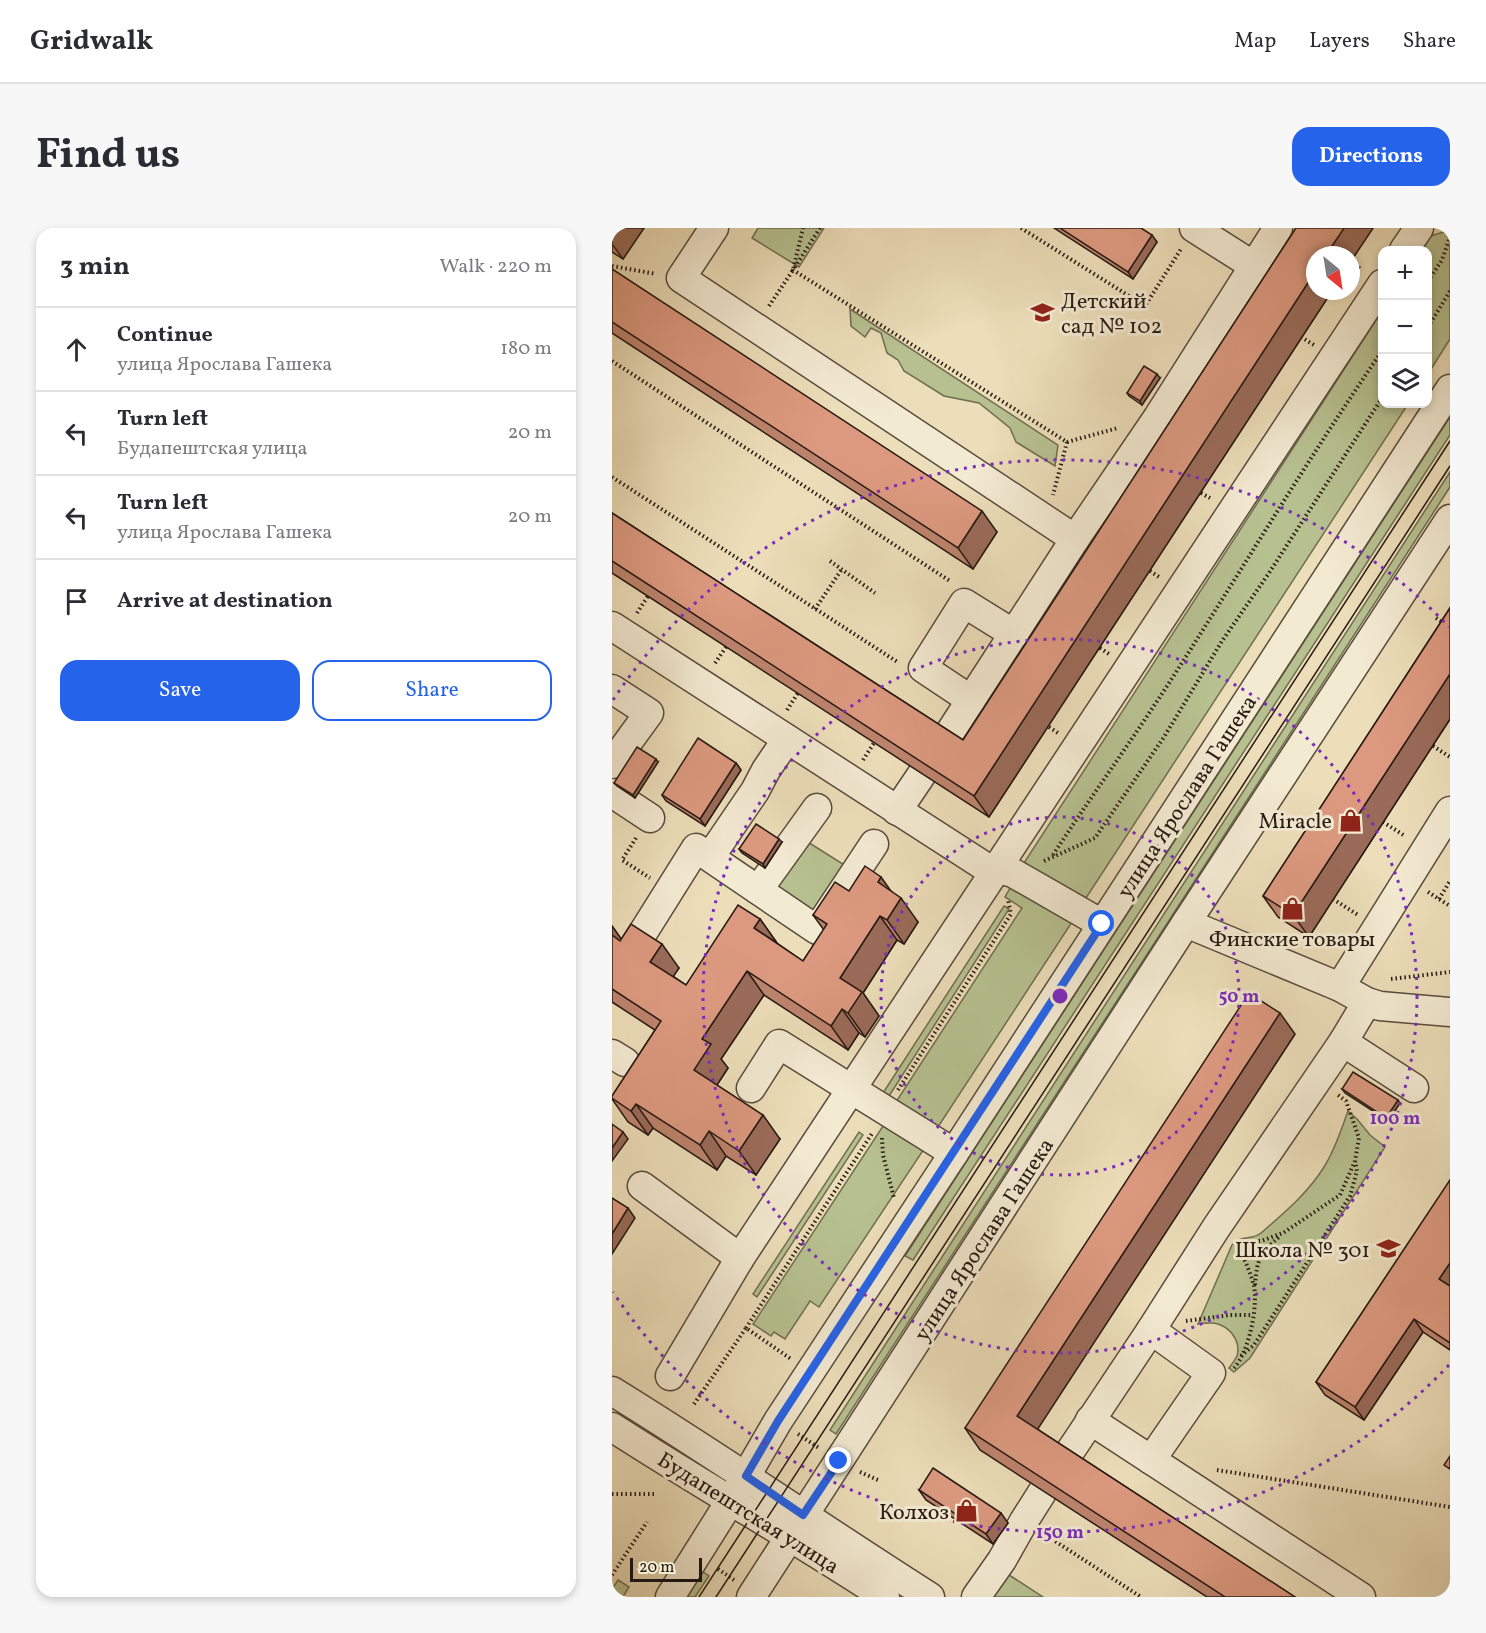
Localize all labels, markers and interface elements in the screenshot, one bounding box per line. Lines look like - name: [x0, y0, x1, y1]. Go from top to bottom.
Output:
- text: Gridwalk: [30, 22, 153, 61]
- text: Map: [1234, 27, 1276, 56]
- text: Layers: [1309, 27, 1370, 56]
- text: Share: [1403, 27, 1456, 56]
- text: Find us: [36, 127, 180, 186]
- button: Directions: [1292, 127, 1450, 186]
- north arrow: [1306, 246, 1360, 300]
- map controls: [1378, 246, 1432, 408]
- button: +: [1378, 246, 1432, 300]
- text: 3 min: [60, 249, 130, 285]
- text: Walk · 220 m: [440, 253, 552, 281]
- place label: Детский сад № 102: [1061, 287, 1162, 343]
- school or university icon: Детский сад № 102: [1030, 300, 1056, 326]
- button: −: [1378, 300, 1432, 354]
- text: Continue: [117, 320, 213, 351]
- icon: ahead: [60, 333, 93, 366]
- text: 180 m: [500, 335, 552, 363]
- text: улица Ярослава Гашека: [117, 351, 332, 379]
- button: layers: [1378, 354, 1432, 408]
- text: Turn left: [117, 404, 208, 435]
- icon: left: [60, 417, 93, 450]
- text: 20 m: [508, 419, 552, 447]
- text: Будапештская улица: [117, 435, 308, 463]
- text: Turn left: [117, 488, 208, 519]
- icon: left: [60, 501, 93, 534]
- text: 20 m: [508, 503, 552, 531]
- text: улица Ярослава Гашека: [117, 519, 332, 547]
- icon: arrive: [60, 585, 93, 618]
- text: Arrive at destination: [117, 586, 333, 617]
- button: Save: [60, 660, 300, 721]
- button: Share: [312, 660, 552, 721]
- street label: улица Ярослава Гашека: [1111, 690, 1266, 905]
- place label: Miracle: [1258, 807, 1332, 838]
- shop icon: Miracle: [1337, 807, 1363, 833]
- shop icon: Финские товары: [1279, 896, 1305, 922]
- route start: [1088, 910, 1114, 936]
- place label: Финские товары: [1209, 925, 1375, 956]
- text: 50 m: [1219, 985, 1259, 1010]
- centre of rings: [1050, 986, 1070, 1006]
- text: 100 m: [1370, 1107, 1420, 1132]
- street label: улица Ярослава Гашека: [908, 1133, 1063, 1348]
- place label: Школа № 301: [1235, 1236, 1370, 1267]
- school or university icon: Школа № 301: [1375, 1236, 1401, 1262]
- street label: Будапештская улица: [651, 1445, 845, 1583]
- route end: [825, 1447, 851, 1473]
- place label: Колхоз: [879, 1498, 949, 1529]
- shop icon: Колхоз: [954, 1498, 980, 1524]
- text: 150 m: [1036, 1521, 1084, 1546]
- scale bar: [630, 1555, 702, 1582]
- text: 20 m: [639, 1557, 674, 1579]

